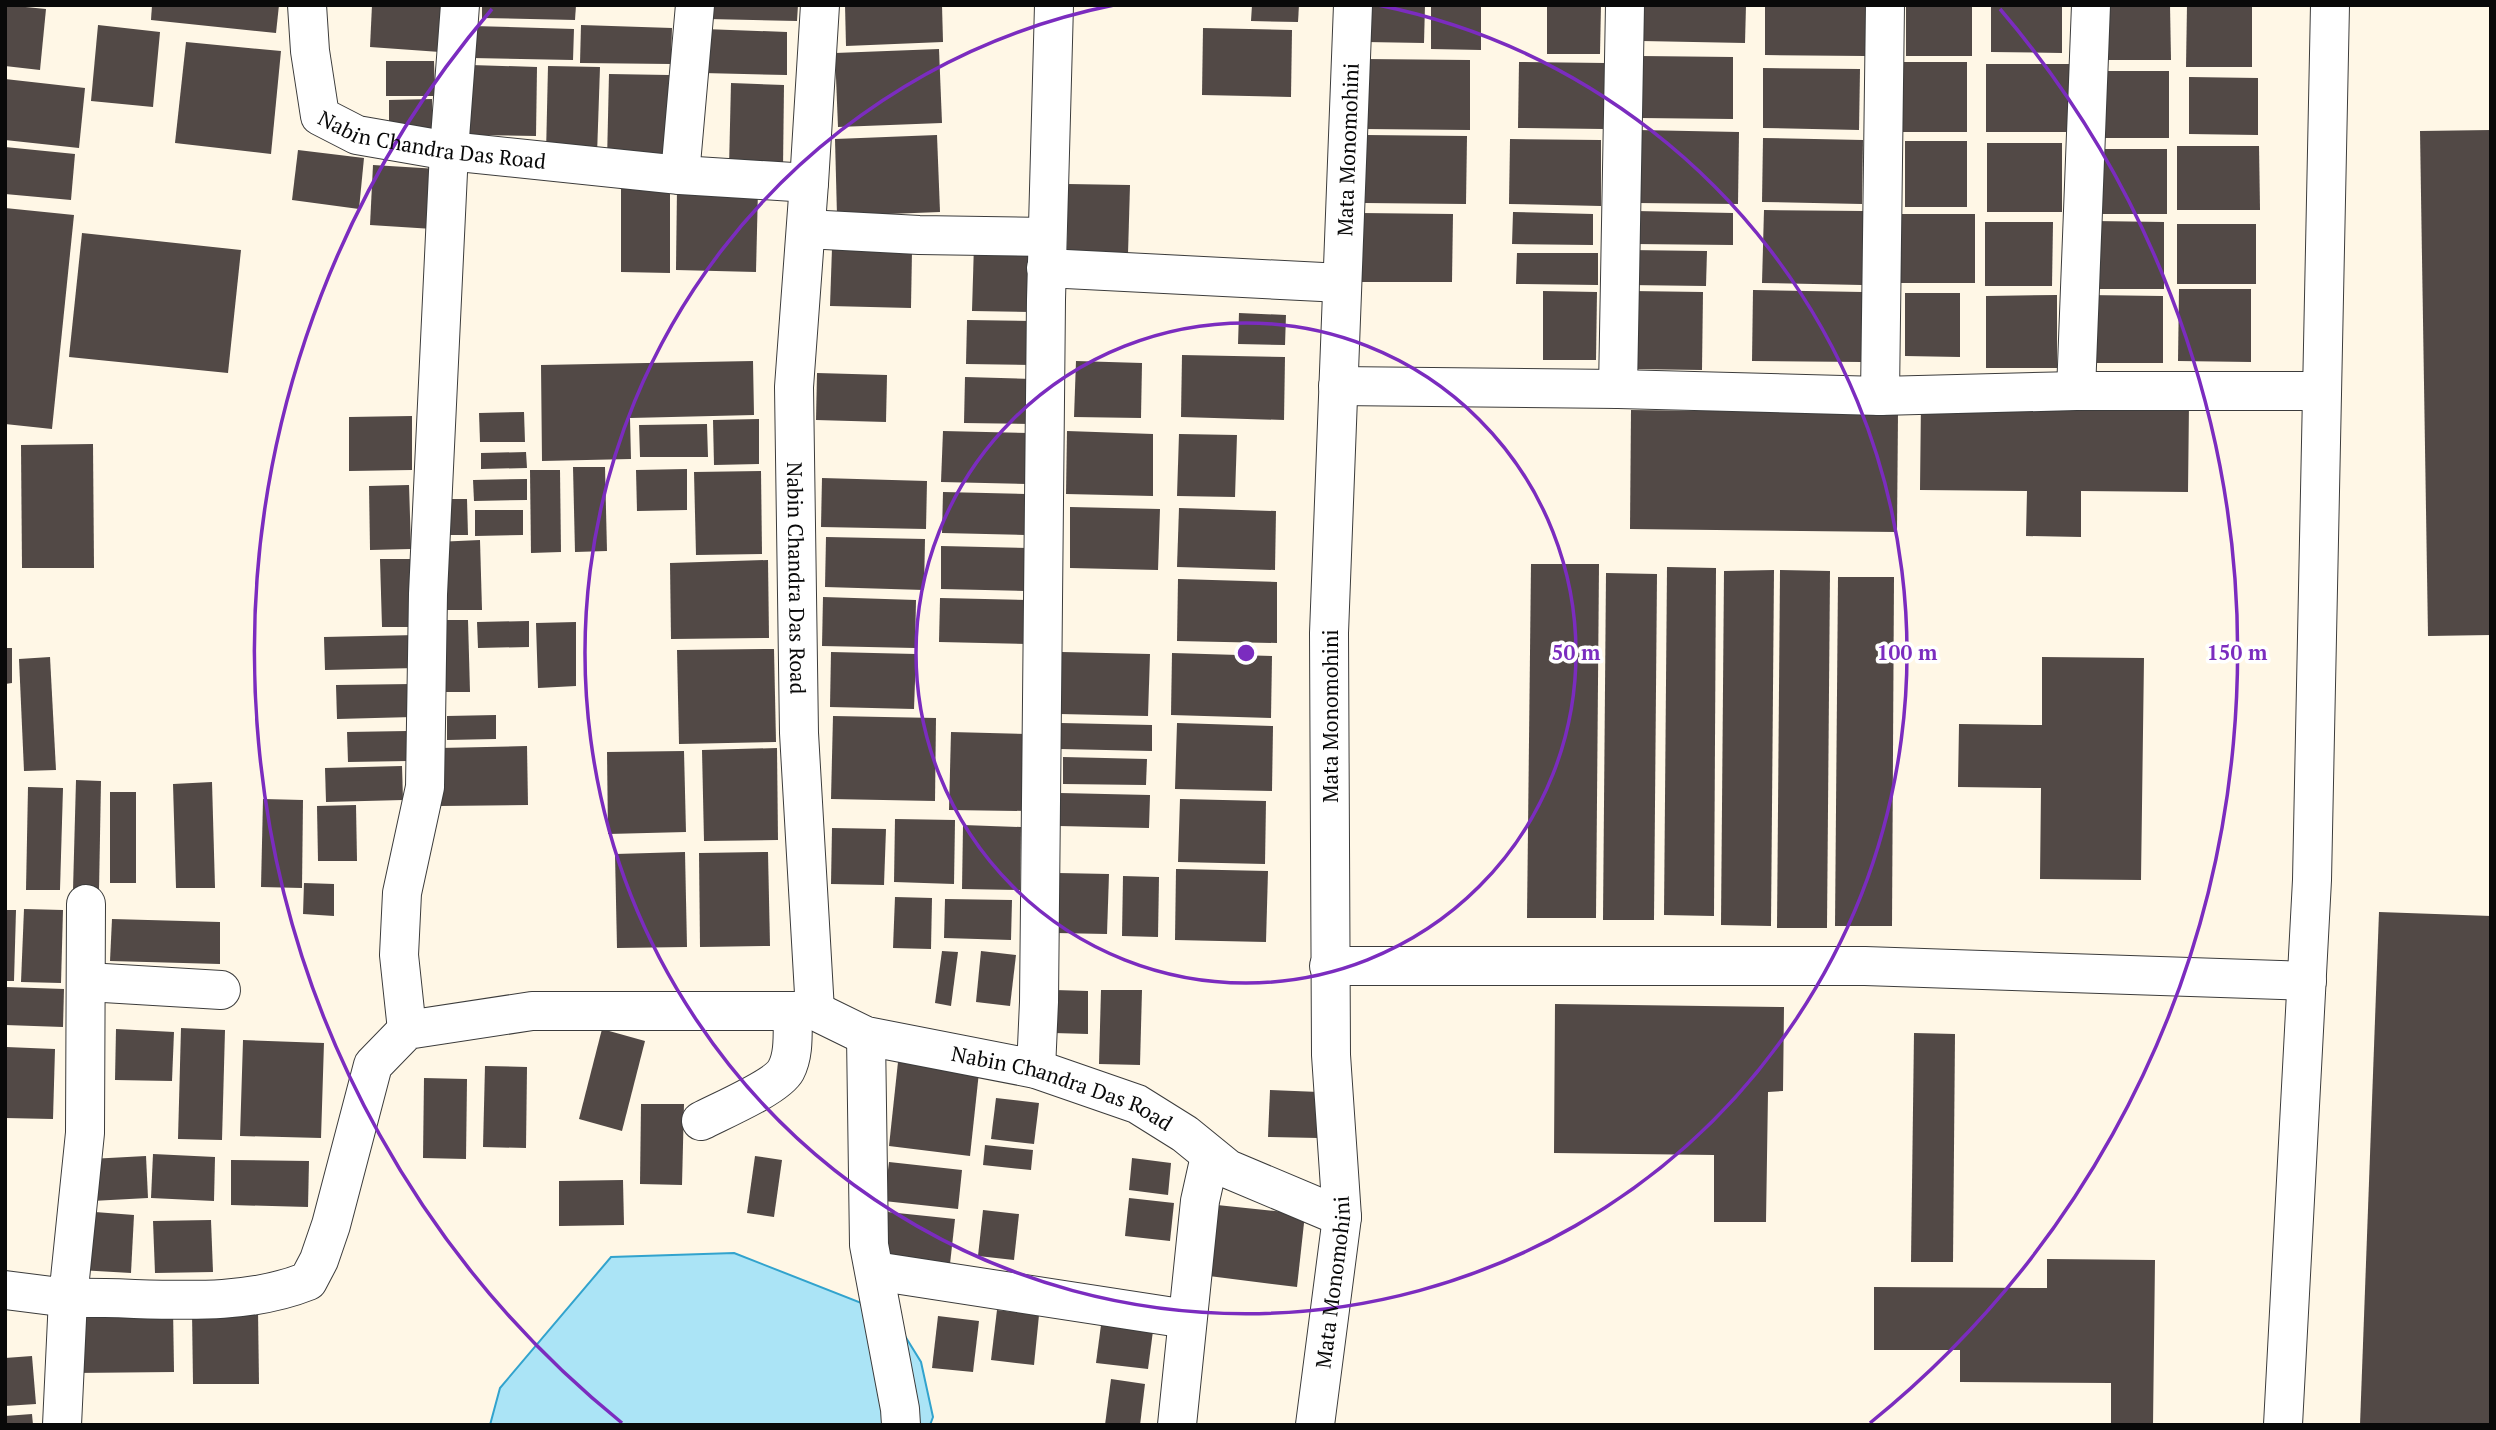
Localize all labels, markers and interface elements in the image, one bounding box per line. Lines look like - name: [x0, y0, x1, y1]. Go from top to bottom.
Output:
- street label: Mata Monomohini: [1330, 62, 1365, 237]
- street label: Nabin Chandra Das Road: [314, 104, 548, 175]
- street label: Nabin Chandra Das Road: [781, 462, 812, 695]
- street label: Mata Monomohini: [1316, 629, 1344, 803]
- text: 50 m: [1552, 638, 1601, 666]
- text: 100 m: [1877, 638, 1938, 666]
- text: 150 m: [2207, 638, 2268, 666]
- centre of rings: [1234, 641, 1258, 665]
- street label: Nabin Chandra Das Road: [949, 1039, 1178, 1137]
- street label: Mata Monomohini: [1308, 1195, 1356, 1370]

